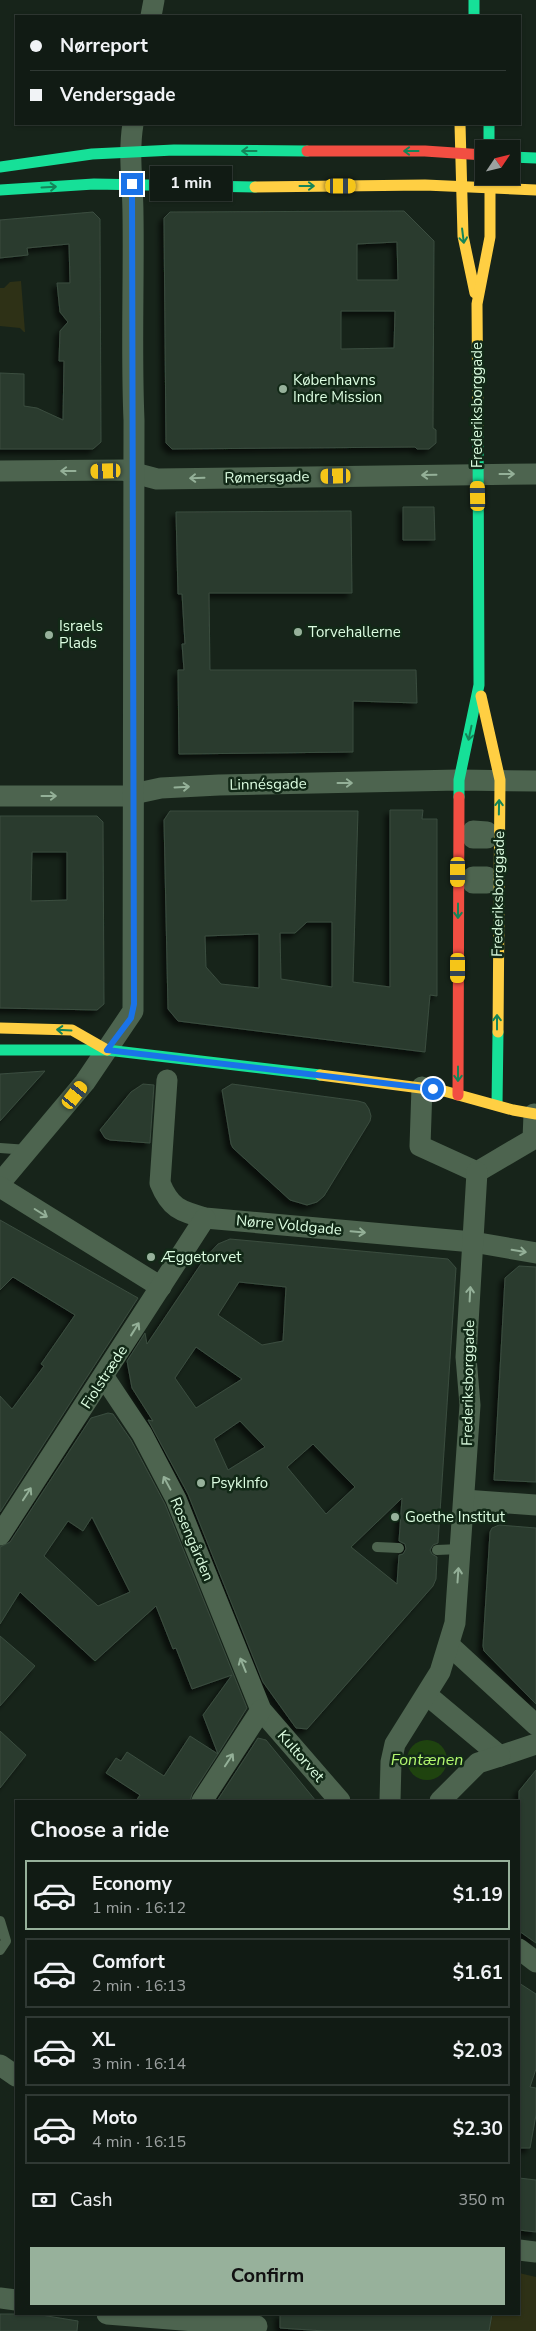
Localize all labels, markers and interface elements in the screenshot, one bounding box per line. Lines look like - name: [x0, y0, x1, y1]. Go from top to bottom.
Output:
- text: Nørreport: [60, 33, 148, 59]
- text: Vendersgade: [60, 82, 176, 108]
- north arrow: [475, 140, 520, 185]
- map controls: [475, 140, 520, 185]
- one-way arrow: [241, 146, 257, 156]
- one-way arrow: [403, 146, 420, 156]
- callout: 1 min: [150, 166, 232, 202]
- text: 1 min: [170, 172, 212, 194]
- route end: [121, 173, 143, 195]
- car: [326, 179, 356, 194]
- one-way arrow: [299, 181, 315, 191]
- one-way arrow: [40, 182, 56, 191]
- one-way arrow: [458, 228, 468, 244]
- street label: Frederiksborggade: [467, 342, 487, 468]
- place label: Københavns Indre Mission: [293, 370, 382, 407]
- marker: Københavns Indre Mission: [277, 383, 289, 395]
- car: [90, 463, 121, 479]
- one-way arrow: [60, 466, 76, 476]
- street label: Rømersgade: [224, 466, 310, 488]
- car: [320, 468, 351, 484]
- one-way arrow: [498, 469, 515, 479]
- one-way arrow: [421, 470, 438, 480]
- one-way arrow: [189, 473, 205, 483]
- car: [470, 481, 485, 511]
- place label: Israels Plads: [59, 616, 103, 653]
- place label: Torvehallerne: [308, 622, 401, 642]
- marker: Torvehallerne: [292, 626, 304, 638]
- marker: Israels Plads: [43, 629, 55, 641]
- one-way arrow: [464, 724, 474, 740]
- street label: Linnésgade: [229, 773, 307, 795]
- one-way arrow: [336, 778, 352, 788]
- one-way arrow: [174, 783, 190, 792]
- one-way arrow: [40, 791, 56, 801]
- one-way arrow: [494, 799, 504, 815]
- street label: Frederiksborggade: [487, 831, 509, 957]
- car: [450, 857, 465, 887]
- one-way arrow: [453, 903, 463, 919]
- car: [450, 953, 465, 983]
- one-way arrow: [492, 1014, 502, 1030]
- one-way arrow: [56, 1025, 72, 1034]
- one-way arrow: [453, 1066, 463, 1082]
- route start: [422, 1078, 444, 1100]
- car: [59, 1079, 90, 1111]
- one-way arrow: [34, 1208, 48, 1218]
- street label: Nørre Voldgade: [235, 1210, 343, 1240]
- one-way arrow: [350, 1227, 366, 1236]
- place label: Æggetorvet: [160, 1247, 242, 1267]
- one-way arrow: [511, 1247, 527, 1257]
- marker: Æggetorvet: [145, 1251, 157, 1263]
- one-way arrow: [465, 1286, 474, 1302]
- street label: Frederiksborggade: [457, 1320, 479, 1446]
- one-way arrow: [130, 1322, 140, 1336]
- street label: Fiolstræde: [76, 1341, 132, 1413]
- place label: PsykInfo: [211, 1473, 268, 1493]
- one-way arrow: [162, 1476, 171, 1491]
- marker: PsykInfo: [195, 1477, 207, 1489]
- one-way arrow: [22, 1488, 32, 1502]
- street label: Rosengården: [165, 1494, 219, 1584]
- place label: Goethe Institut: [405, 1507, 506, 1527]
- marker: Goethe Institut: [389, 1511, 401, 1523]
- one-way arrow: [454, 1567, 463, 1583]
- one-way arrow: [238, 1658, 248, 1673]
- street label: Kultorvet: [273, 1726, 329, 1787]
- water label: Fontænen: [391, 1749, 463, 1771]
- one-way arrow: [224, 1754, 234, 1768]
- text: Choose a ride: [30, 1815, 169, 1845]
- text: Economy: [92, 1871, 172, 1897]
- icon: car: [32, 1873, 77, 1918]
- text: $1.19: [453, 1882, 503, 1908]
- text: 1 min · 16:12: [92, 1897, 186, 1919]
- text: Comfort: [92, 1949, 165, 1975]
- icon: car: [32, 1951, 77, 1996]
- text: $1.61: [453, 1960, 503, 1986]
- text: 2 min · 16:13: [92, 1975, 186, 1997]
- text: XL: [92, 2027, 115, 2053]
- icon: car: [32, 2029, 77, 2074]
- text: $2.03: [453, 2038, 503, 2064]
- text: 3 min · 16:14: [92, 2053, 186, 2075]
- text: Moto: [92, 2105, 138, 2131]
- icon: car: [32, 2107, 77, 2152]
- text: $2.30: [453, 2116, 503, 2142]
- text: 4 min · 16:15: [92, 2131, 186, 2153]
- icon: cash: [30, 2186, 58, 2214]
- text: Cash: [70, 2187, 112, 2213]
- text: 350 m: [458, 2189, 505, 2211]
- button: Confirm: [30, 2247, 505, 2305]

